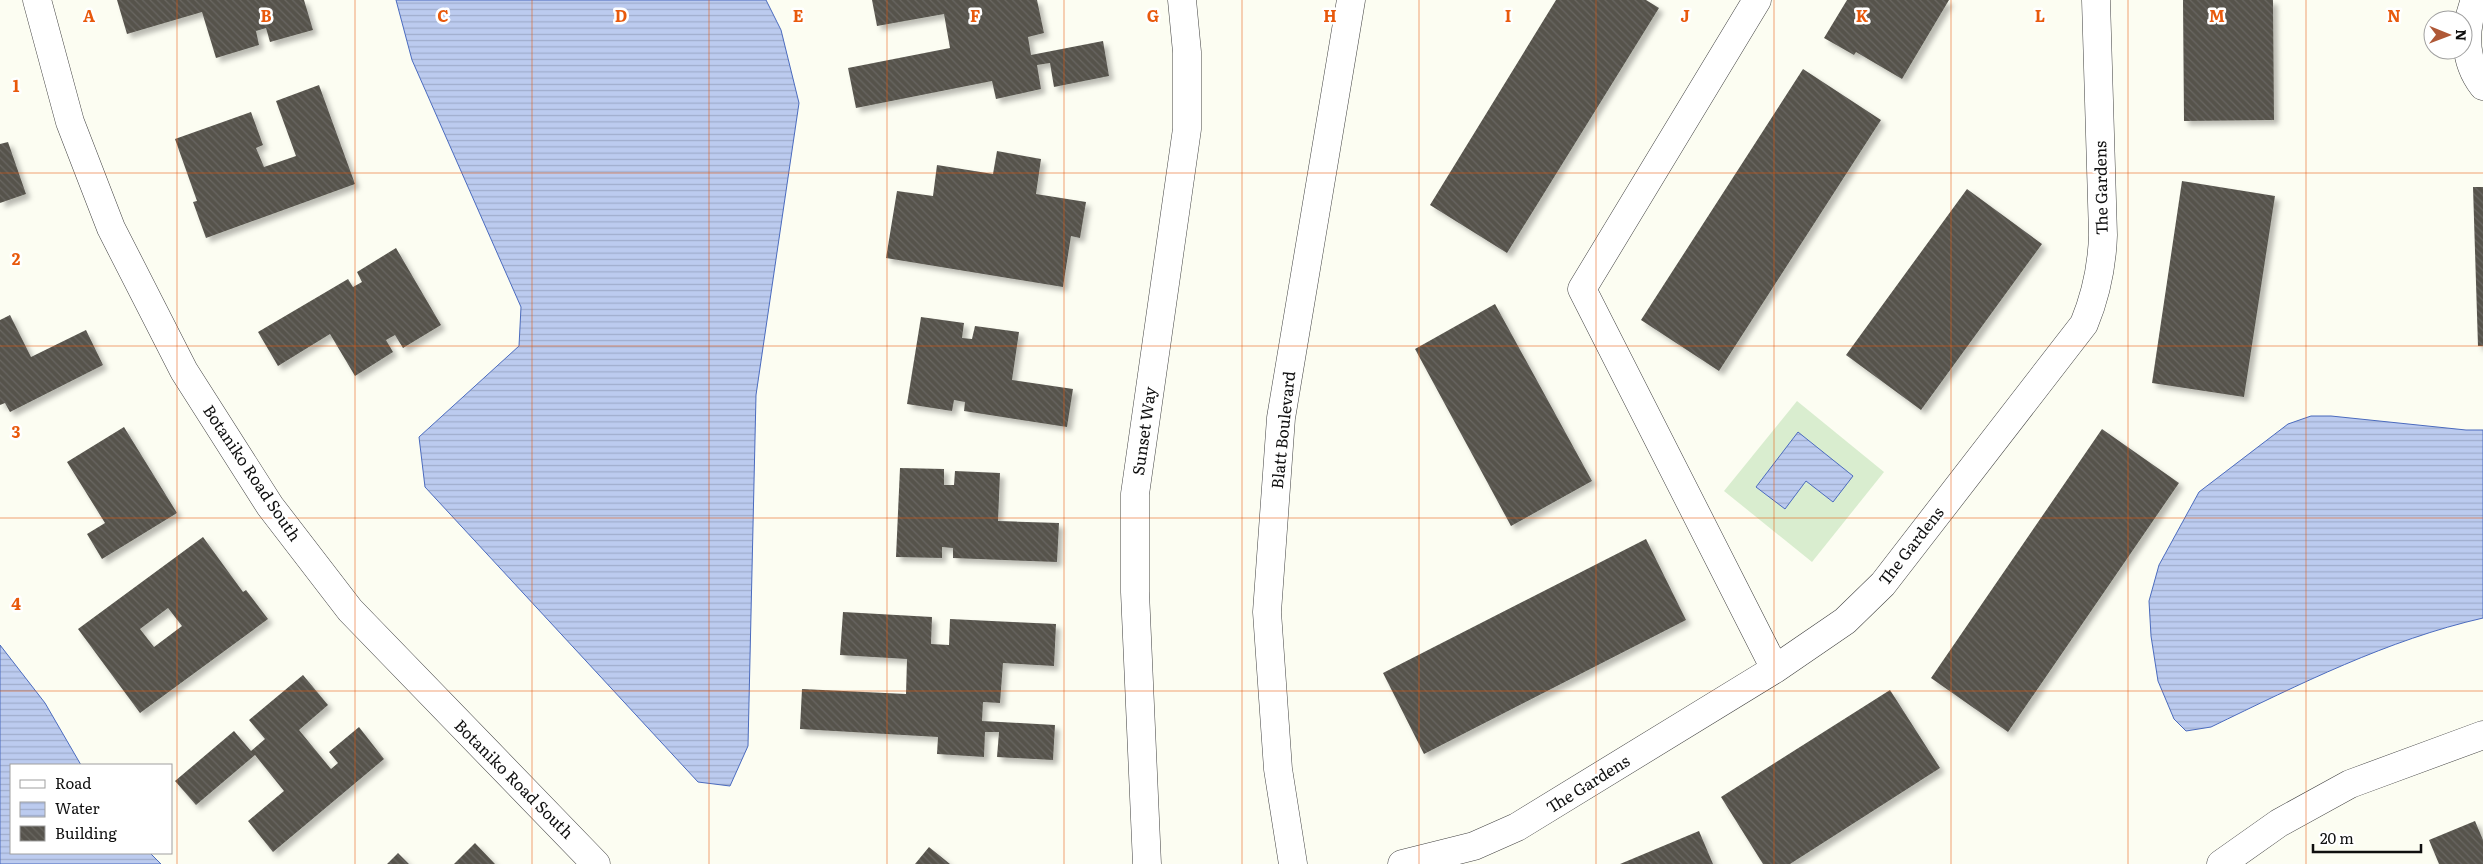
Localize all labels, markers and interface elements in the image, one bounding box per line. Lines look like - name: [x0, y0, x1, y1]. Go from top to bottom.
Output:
- text: A: [83, 3, 95, 27]
- text: B: [260, 3, 272, 27]
- text: C: [437, 3, 449, 27]
- text: D: [615, 3, 627, 27]
- text: E: [793, 3, 804, 27]
- text: F: [970, 3, 980, 27]
- text: G: [1147, 3, 1159, 27]
- text: H: [1323, 3, 1337, 27]
- text: I: [1505, 3, 1511, 27]
- text: J: [1680, 3, 1690, 27]
- text: K: [1856, 3, 1869, 27]
- text: L: [2035, 3, 2045, 27]
- text: M: [2209, 3, 2225, 27]
- text: N: [2387, 3, 2401, 27]
- north arrow: [2423, 10, 2473, 60]
- text: N: [2452, 29, 2472, 42]
- text: 1: [13, 73, 20, 97]
- street label: The Gardens: [2087, 141, 2113, 235]
- text: 2: [12, 246, 21, 270]
- street label: Blatt Boulevard: [1264, 370, 1300, 490]
- street label: Sunset Way: [1125, 384, 1161, 477]
- street label: Botaniko Road South: [198, 399, 308, 546]
- text: 3: [12, 419, 21, 443]
- street label: The Gardens: [1872, 501, 1949, 590]
- text: 4: [11, 591, 21, 615]
- street label: Botaniko Road South: [450, 713, 580, 844]
- street label: The Gardens: [1541, 748, 1634, 818]
- legend: [10, 764, 172, 854]
- text: Road: [55, 771, 91, 794]
- text: Water: [55, 796, 100, 819]
- text: Building: [55, 821, 117, 844]
- scale bar: [2313, 822, 2420, 854]
- text: 20 m: [2320, 826, 2354, 849]

